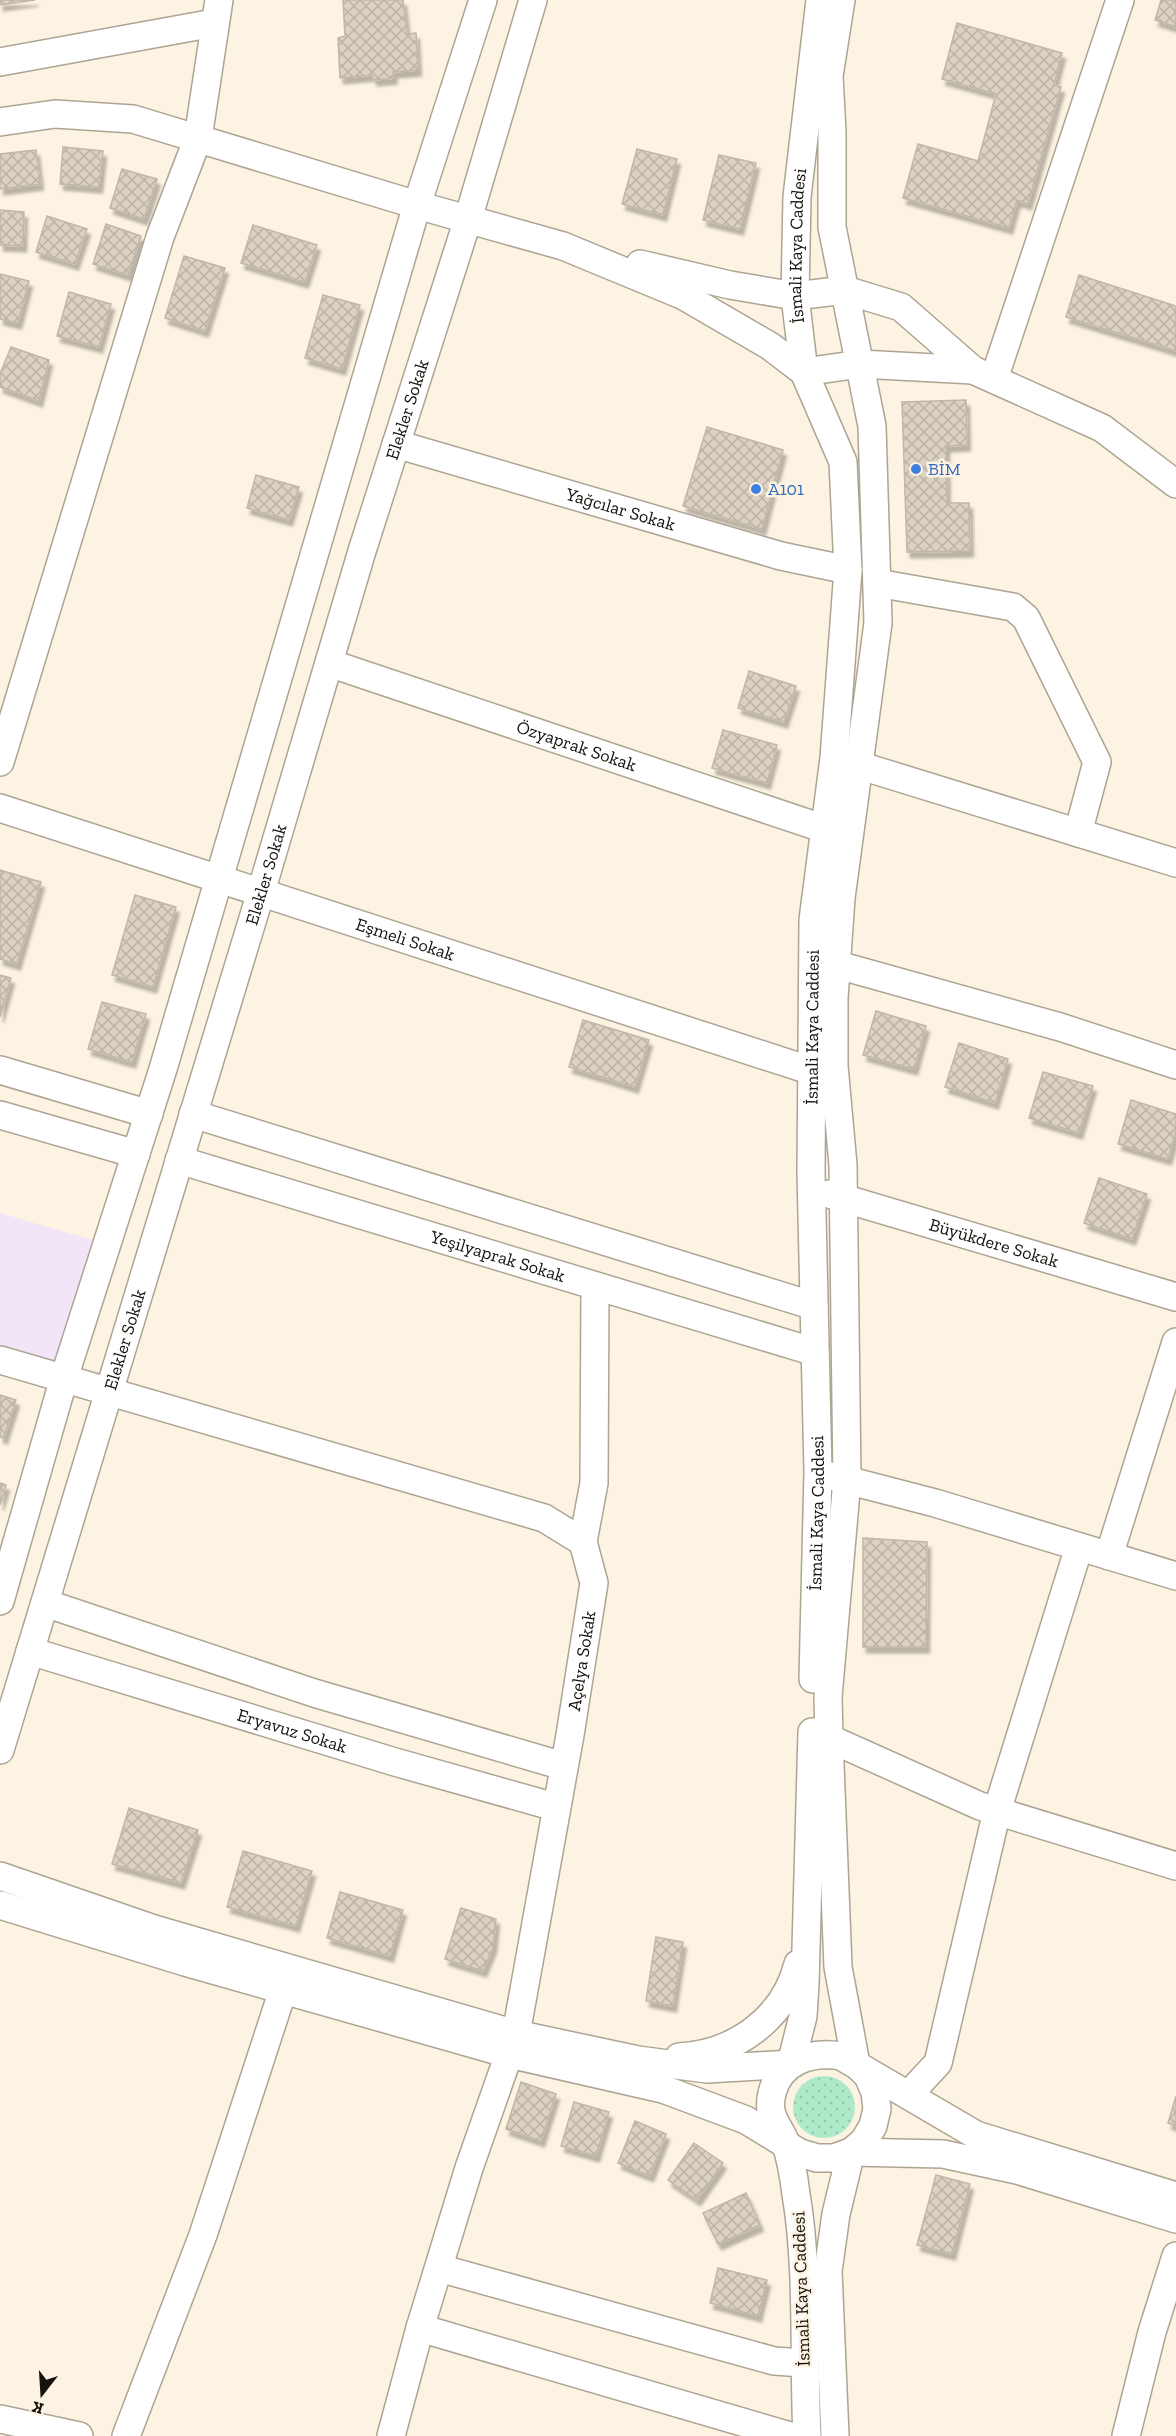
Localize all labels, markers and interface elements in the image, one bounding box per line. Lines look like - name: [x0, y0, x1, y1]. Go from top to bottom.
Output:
- street label: İsmali Kaya Caddesi: [784, 167, 811, 324]
- street label: Elekler Sokak: [381, 356, 434, 462]
- place label: BİM: [928, 458, 961, 480]
- marker: BİM: [909, 462, 923, 476]
- place label: A101: [768, 478, 804, 500]
- marker: A101: [749, 482, 763, 496]
- street label: Yağcılar Sokak: [562, 483, 679, 536]
- street label: Özyaprak Sokak: [514, 716, 640, 776]
- street label: Elekler Sokak: [241, 821, 292, 928]
- street label: Eşmeli Sokak: [353, 913, 458, 966]
- street label: İsmali Kaya Caddesi: [801, 949, 824, 1105]
- street label: Büyükdere Sokak: [927, 1213, 1062, 1273]
- street label: Yeşilyaprak Sokak: [427, 1225, 568, 1287]
- street label: Elekler Sokak: [99, 1286, 151, 1393]
- street label: İsmali Kaya Caddesi: [804, 1435, 829, 1591]
- street label: Açelya Sokak: [563, 1609, 601, 1713]
- street label: Eryavuz Sokak: [235, 1704, 350, 1758]
- street label: İsmali Kaya Caddesi: [787, 2211, 815, 2367]
- north arrow: [12, 2364, 72, 2424]
- text: K: [30, 2397, 46, 2419]

